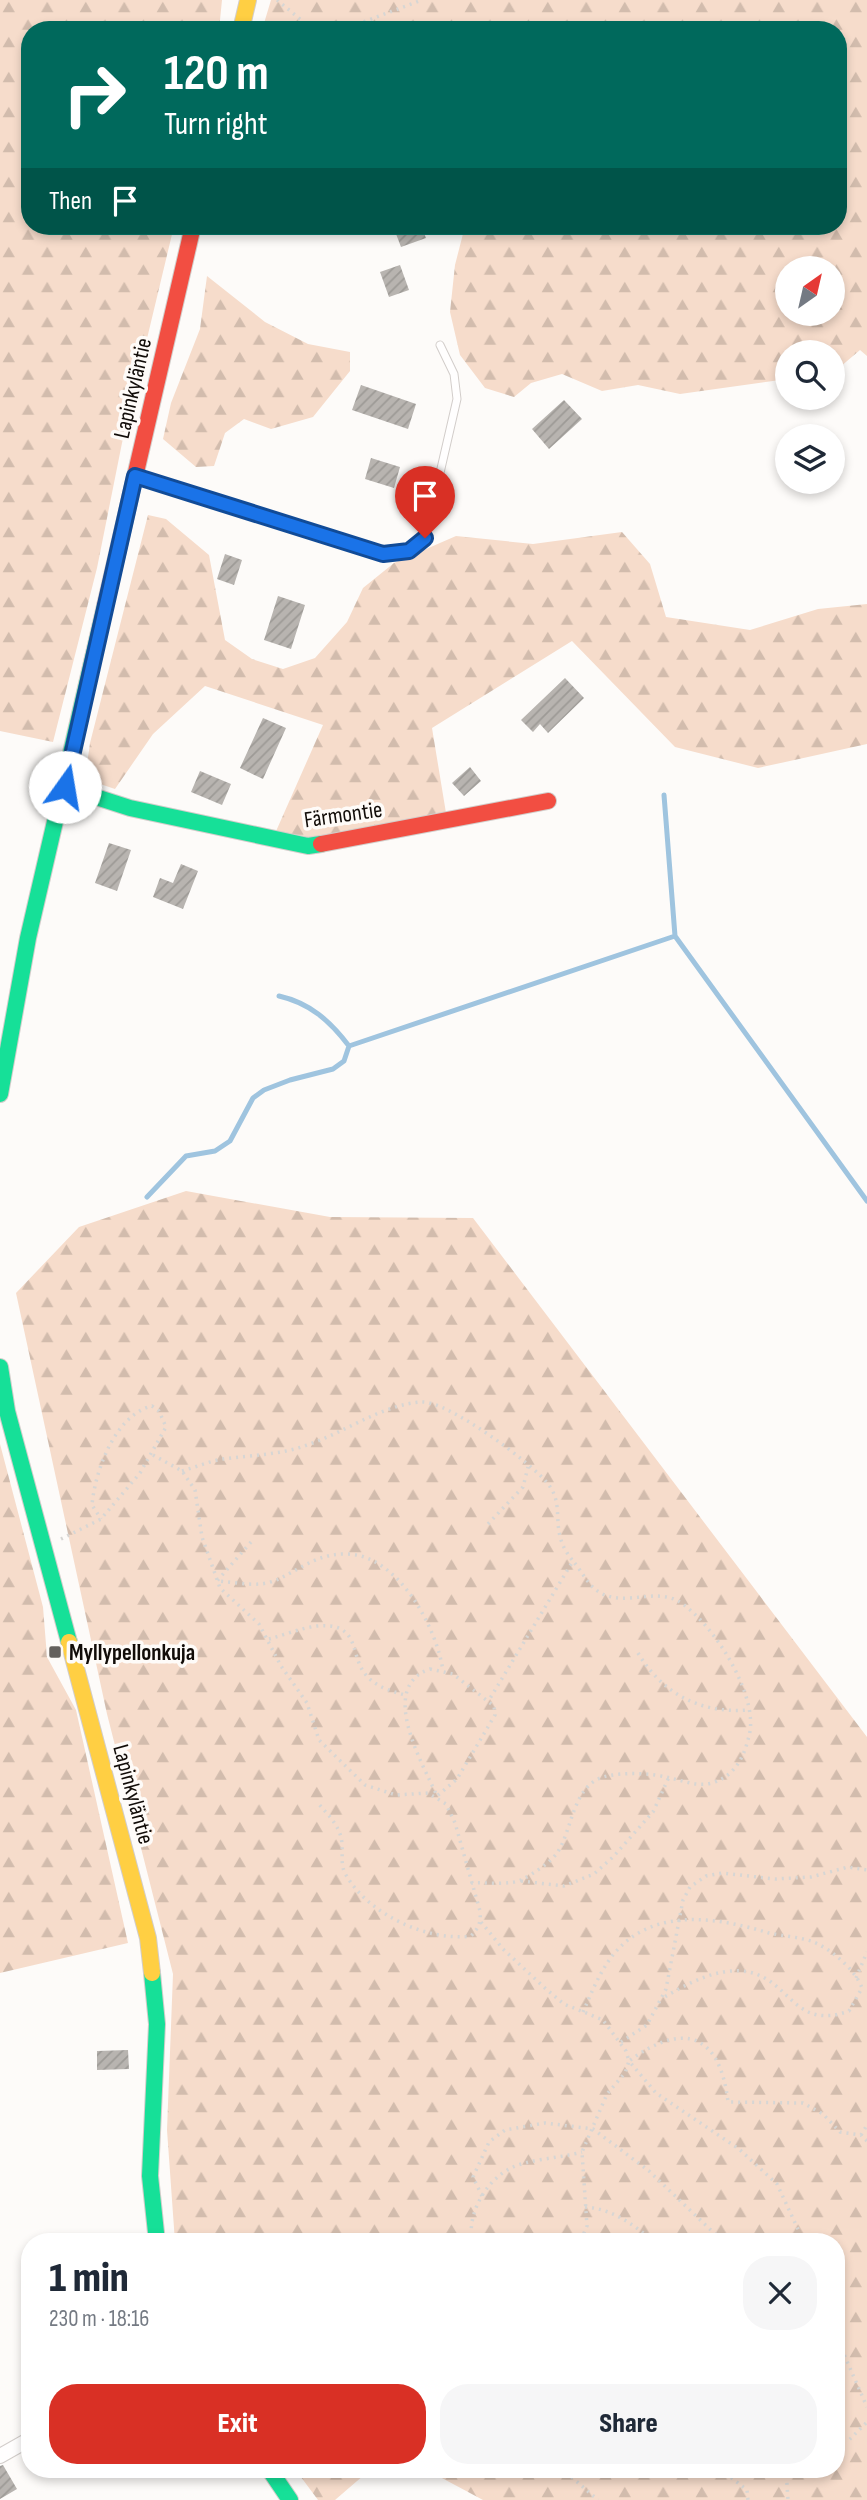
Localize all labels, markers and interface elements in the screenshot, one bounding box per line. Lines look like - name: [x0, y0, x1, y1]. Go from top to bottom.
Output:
- text: 120 m: [164, 45, 269, 104]
- icon: right: [49, 49, 140, 140]
- text: Turn right: [164, 105, 268, 144]
- icon: arrive: [106, 182, 144, 220]
- text: Then: [49, 186, 92, 217]
- north arrow: [775, 256, 845, 326]
- map controls: [775, 256, 845, 494]
- street label: Lapinkyläntie: [108, 335, 158, 441]
- button: search: [775, 340, 845, 410]
- button: layers: [775, 424, 845, 494]
- pin: [395, 466, 455, 538]
- icon: arrive: [406, 477, 444, 515]
- position arrow: [28, 750, 102, 824]
- street label: Färmontie: [302, 796, 384, 834]
- place label: Myllypellonkuja: [69, 1639, 195, 1667]
- marker: Myllypellonkuja: [47, 1644, 63, 1660]
- street label: Lapinkyläntie: [106, 1741, 160, 1847]
- text: 1 min: [49, 2253, 129, 2304]
- button: close: [743, 2256, 817, 2330]
- text: 230 m · 18:16: [49, 2305, 149, 2333]
- button: Exit: [49, 2384, 426, 2464]
- button: Share: [440, 2384, 817, 2464]

